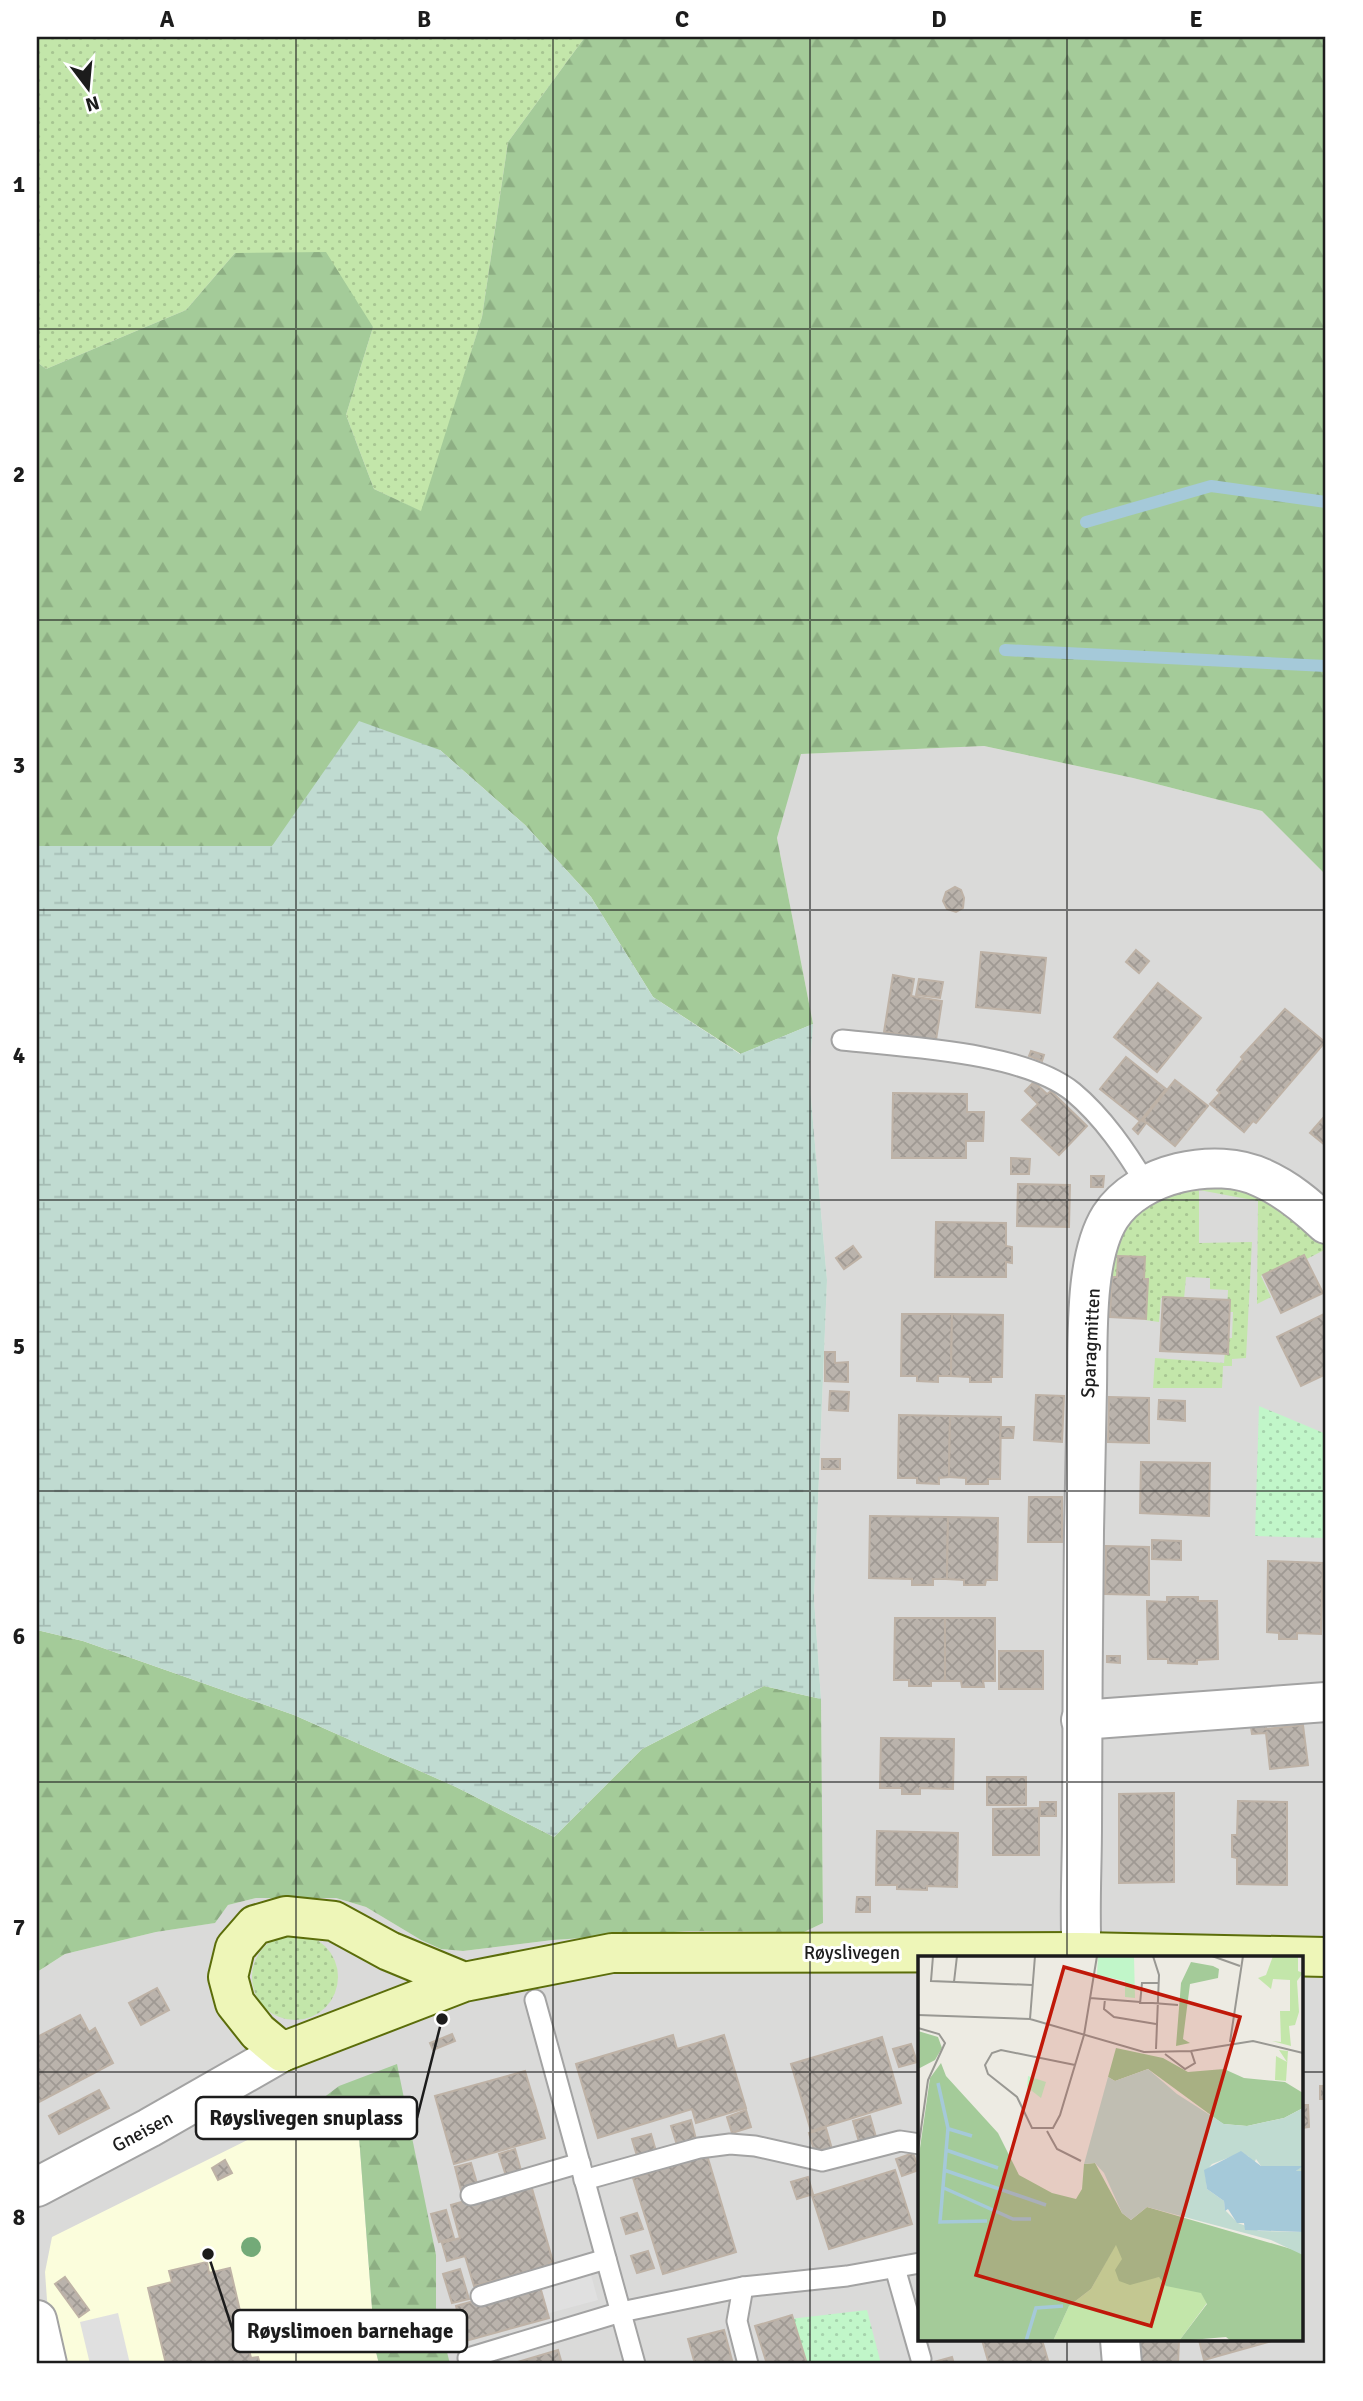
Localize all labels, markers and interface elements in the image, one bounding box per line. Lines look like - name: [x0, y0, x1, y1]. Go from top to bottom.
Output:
- text: A: [160, 5, 175, 34]
- text: B: [417, 5, 431, 34]
- text: C: [675, 5, 689, 34]
- text: D: [931, 5, 947, 34]
- text: E: [1189, 5, 1203, 34]
- north arrow: [52, 52, 122, 122]
- text: N: [83, 90, 102, 117]
- text: 1: [13, 170, 25, 199]
- text: 2: [13, 460, 25, 489]
- text: 3: [13, 751, 25, 780]
- text: 4: [13, 1041, 25, 1070]
- street label: Sparagmitten: [1076, 1288, 1106, 1399]
- text: 5: [13, 1332, 25, 1361]
- text: 6: [13, 1622, 25, 1651]
- text: 7: [13, 1913, 25, 1942]
- street label: Røyslivegen: [804, 1941, 900, 1965]
- inset map: [918, 1956, 1304, 2342]
- callout: Røyslivegen snuplass: [196, 2097, 417, 2139]
- text: Røyslivegen snuplass: [209, 2105, 403, 2131]
- street label: Gneisen: [108, 2106, 177, 2158]
- text: 8: [13, 2203, 25, 2232]
- callout: Røyslimoen barnehage: [233, 2310, 467, 2352]
- text: Røyslimoen barnehage: [247, 2318, 453, 2344]

